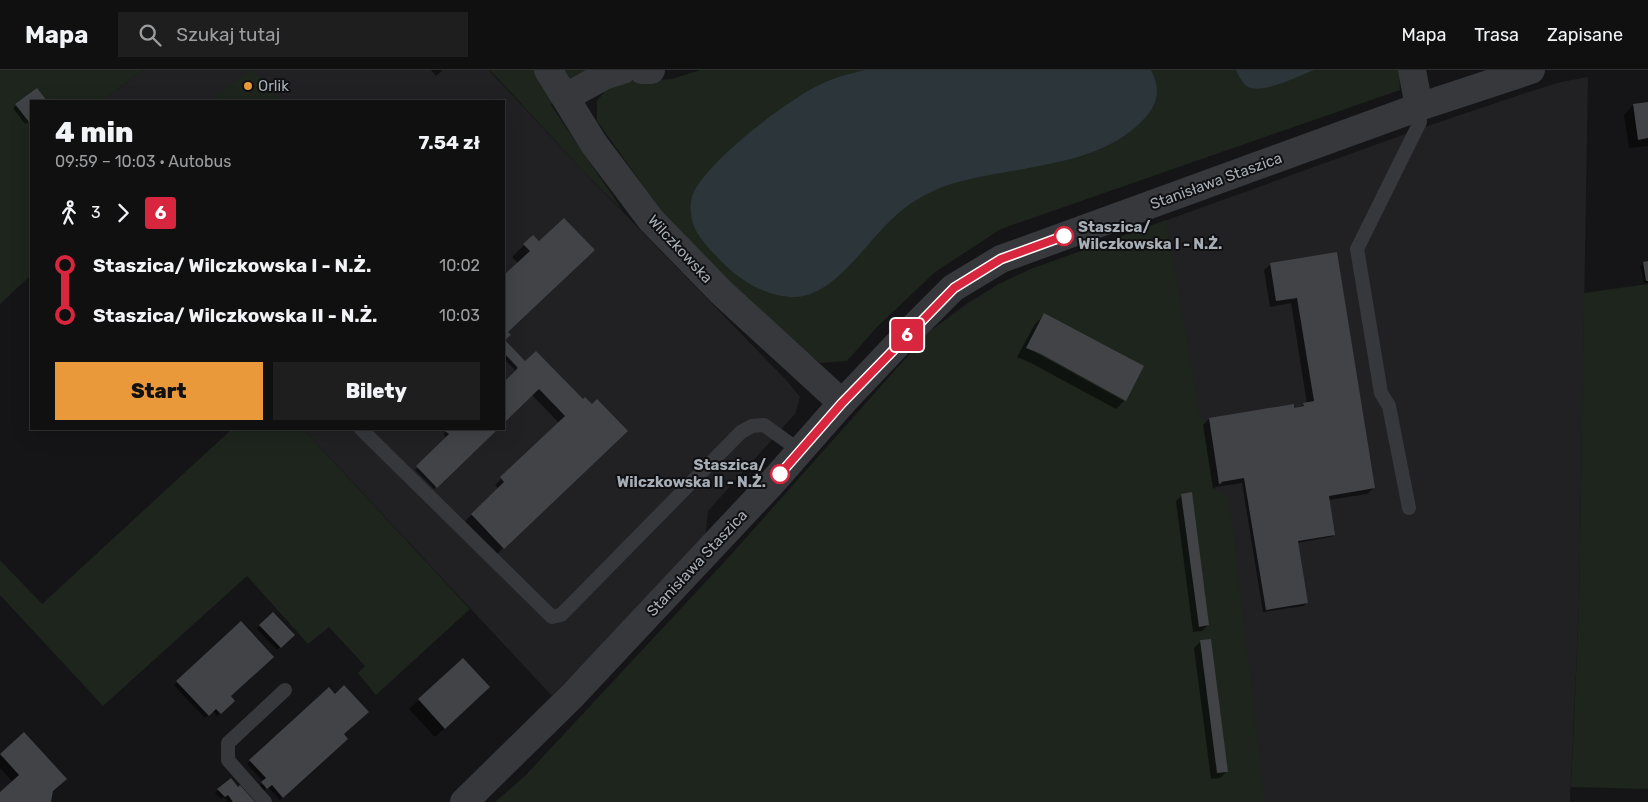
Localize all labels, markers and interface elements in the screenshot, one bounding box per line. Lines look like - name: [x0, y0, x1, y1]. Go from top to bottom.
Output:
- search box: [118, 12, 468, 57]
- text: Mapa: [25, 21, 88, 49]
- icon: search: [136, 21, 164, 49]
- text: Szukaj tutaj: [176, 23, 280, 46]
- text: Mapa: [1401, 24, 1446, 46]
- text: Trasa: [1474, 24, 1519, 46]
- text: Zapisane: [1547, 24, 1623, 46]
- place label: Orlik: [258, 77, 289, 95]
- marker: Orlik: [242, 80, 254, 92]
- text: 4 min: [55, 116, 133, 149]
- text: 7.54 zł: [418, 131, 480, 154]
- street label: Stanisława Staszica: [1148, 149, 1284, 213]
- text: 09:59 – 10:03 · Autobus: [55, 152, 231, 171]
- icon: walk: [55, 199, 83, 227]
- icon: forward: [109, 199, 137, 227]
- text: 6: [155, 202, 166, 224]
- text: 3: [91, 203, 101, 222]
- street label: Wilczkowska: [644, 211, 716, 287]
- place label: Staszica/ Wilczkowska I - N.Ż.: [1078, 218, 1222, 253]
- marker: Staszica/ Wilczkowska I - N.Ż.: [1054, 226, 1074, 246]
- text: Staszica/ Wilczkowska I - N.Ż.: [93, 254, 371, 277]
- text: 10:02: [439, 256, 480, 275]
- text: Staszica/ Wilczkowska II - N.Ż.: [93, 304, 378, 327]
- text: 10:03: [439, 306, 480, 325]
- line badge: 6: [891, 319, 923, 351]
- text: 6: [901, 324, 913, 346]
- button: Start: [55, 362, 263, 420]
- button: Bilety: [273, 362, 480, 420]
- place label: Staszica/ Wilczkowska II - N.Ż.: [617, 456, 766, 491]
- marker: Staszica/ Wilczkowska II - N.Ż.: [770, 464, 790, 484]
- street label: Stanisława Staszica: [643, 506, 751, 620]

